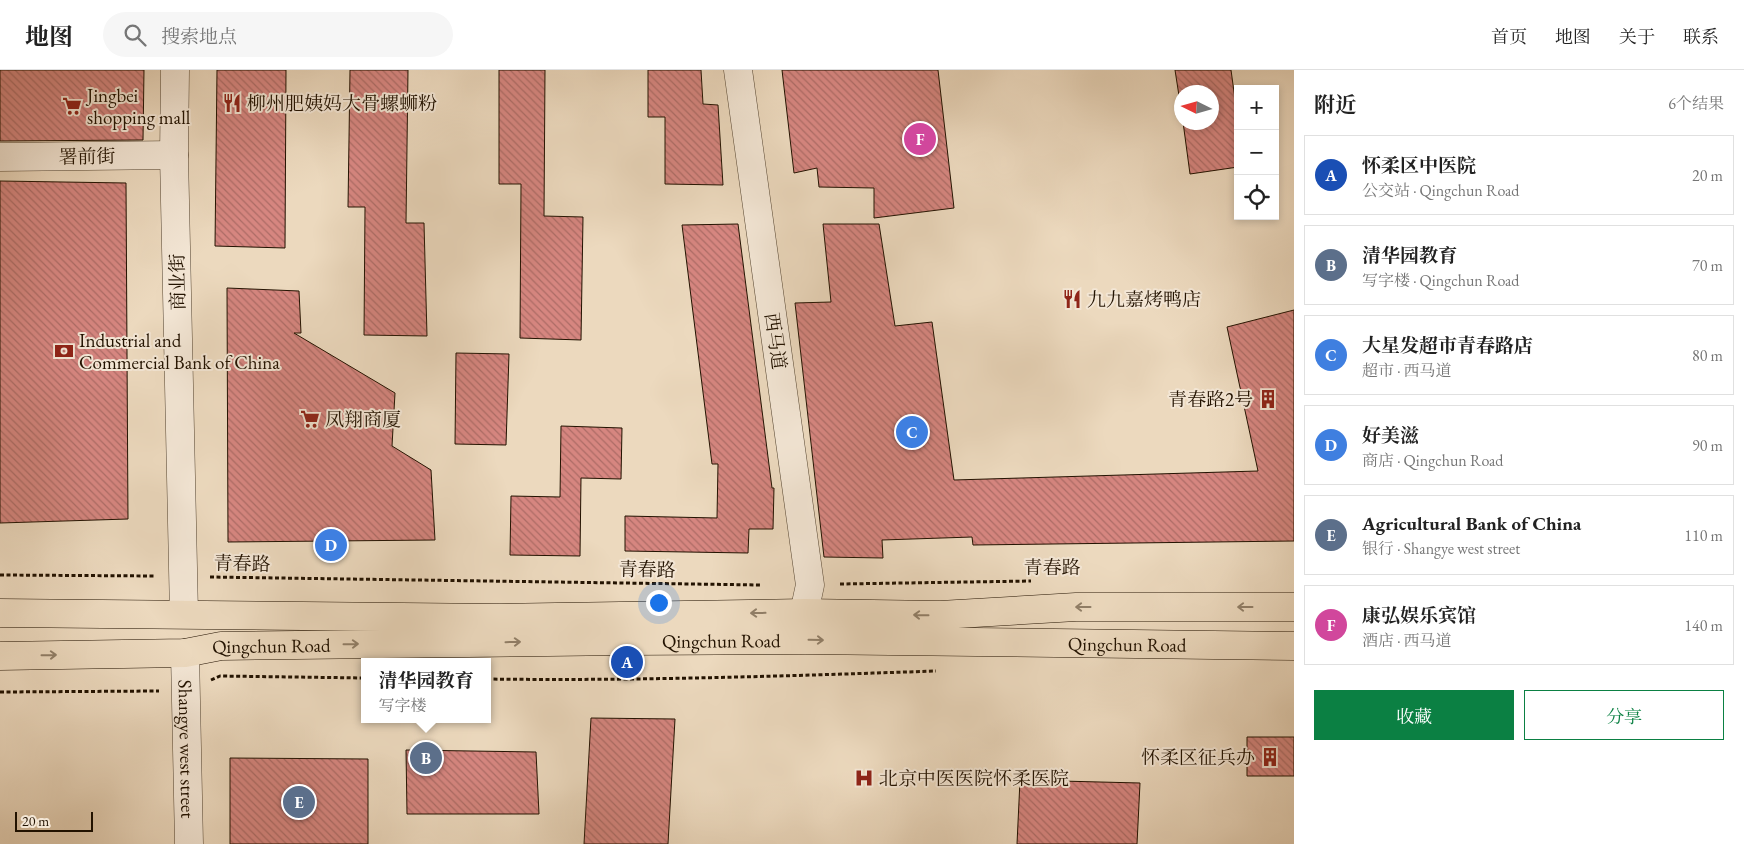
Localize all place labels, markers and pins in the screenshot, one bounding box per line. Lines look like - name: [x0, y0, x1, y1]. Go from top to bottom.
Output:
- place label: Jingbei shopping mall: [85, 83, 191, 130]
- place label: 柳州肥姨妈大骨螺蛳粉: [247, 91, 437, 116]
- restaurant icon: 柳州肥姨妈大骨螺蛳粉: [221, 92, 243, 114]
- supermarket icon: Jingbei shopping mall: [61, 95, 83, 117]
- pin: F: [904, 120, 936, 158]
- place label: 九九嘉烤鸭店: [1087, 287, 1201, 312]
- restaurant icon: 九九嘉烤鸭店: [1061, 288, 1083, 310]
- place label: Industrial and Commercial Bank of China: [79, 328, 280, 375]
- bank icon: Industrial and Commercial Bank of China: [53, 340, 75, 362]
- place label: 青春路2号: [1168, 387, 1253, 412]
- building icon: 青春路2号: [1257, 388, 1279, 410]
- place label: 凤翔商厦: [325, 407, 401, 432]
- supermarket icon: 凤翔商厦: [299, 408, 321, 430]
- pin: C: [896, 413, 928, 451]
- pin: D: [315, 526, 347, 564]
- pin: A: [611, 643, 643, 681]
- pin: B: [410, 739, 442, 777]
- place label: 怀柔区征兵办: [1141, 745, 1255, 770]
- building icon: 怀柔区征兵办: [1259, 746, 1281, 768]
- place label: 北京中医医院怀柔医院: [879, 766, 1069, 791]
- hospital icon: 北京中医医院怀柔医院: [853, 767, 875, 789]
- pin: E: [283, 783, 315, 821]

